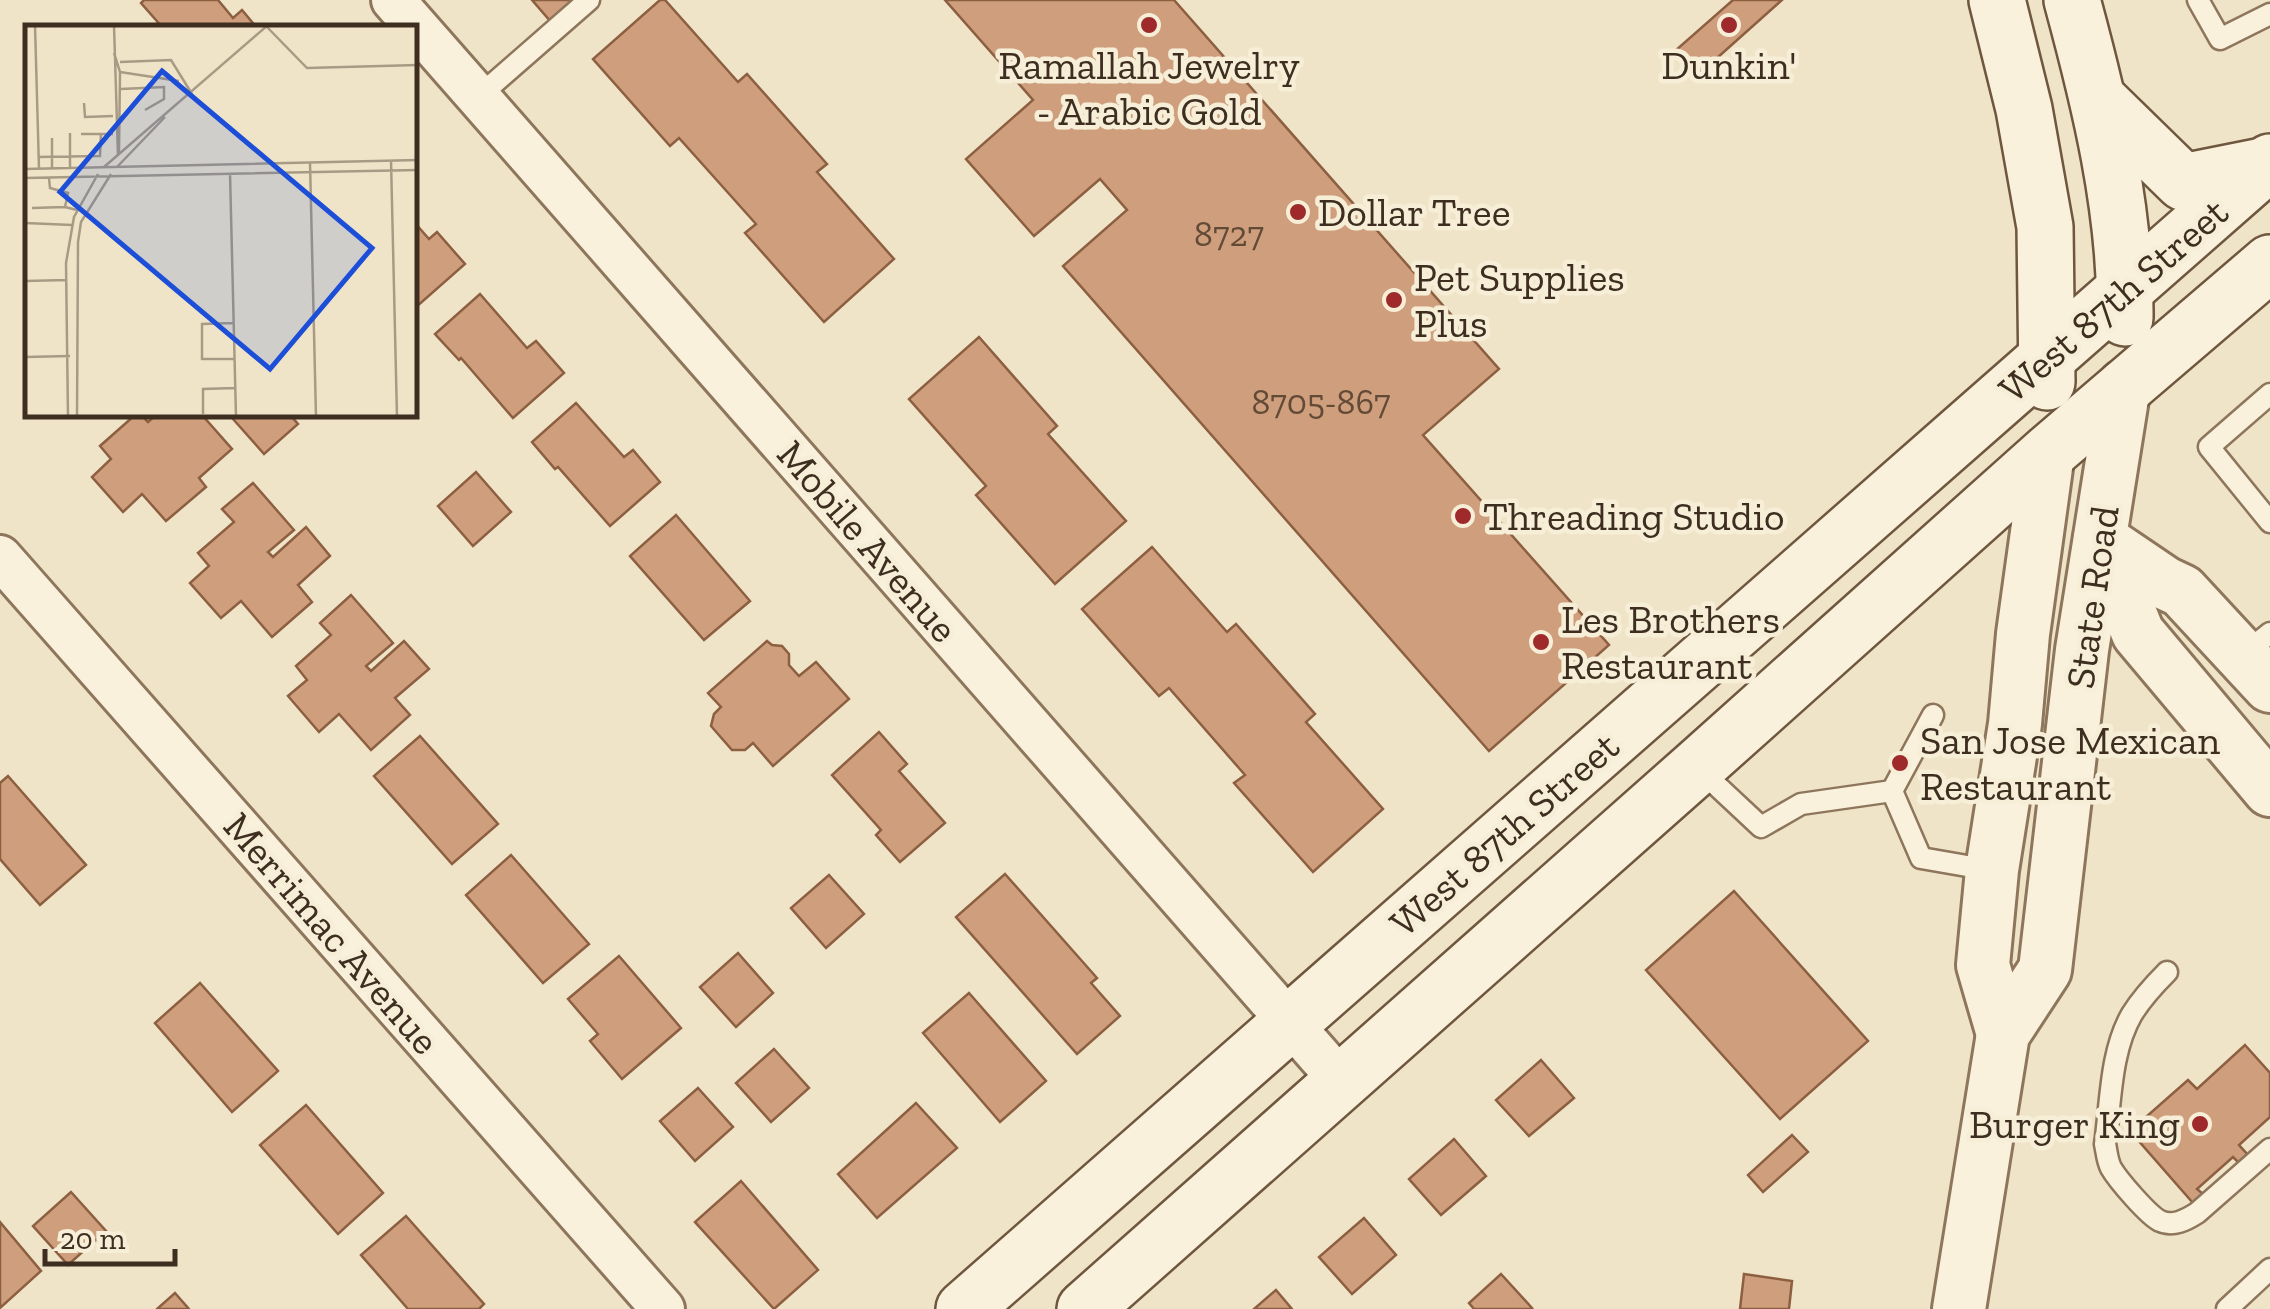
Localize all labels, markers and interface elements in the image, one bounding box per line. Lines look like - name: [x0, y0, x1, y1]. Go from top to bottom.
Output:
- marker: Ramallah Jewelry - Arabic Gold: [1138, 14, 1160, 36]
- marker: Dunkin': [1718, 14, 1740, 36]
- inset map: [25, 25, 418, 418]
- place label: Ramallah Jewelry - Arabic Gold: [998, 41, 1300, 135]
- place label: Dunkin': [1661, 41, 1797, 89]
- street label: West 87th Street: [1989, 187, 2237, 412]
- place label: Dollar Tree: [1318, 188, 1510, 236]
- marker: Dollar Tree: [1287, 201, 1309, 223]
- house number: 8727: [1194, 213, 1264, 255]
- place label: Pet Supplies Plus: [1414, 253, 1625, 347]
- marker: Pet Supplies Plus: [1383, 289, 1405, 311]
- house number: 8705-867: [1252, 381, 1391, 423]
- street label: Mobile Avenue: [767, 430, 969, 652]
- place label: Threading Studio: [1483, 492, 1784, 540]
- street label: State Road: [2055, 502, 2129, 692]
- marker: Threading Studio: [1452, 505, 1474, 527]
- place label: Les Brothers Restaurant: [1561, 595, 1780, 689]
- marker: Les Brothers Restaurant: [1530, 631, 1552, 653]
- place label: San Jose Mexican Restaurant: [1920, 716, 2220, 810]
- street label: West 87th Street: [1380, 721, 1628, 946]
- marker: San Jose Mexican Restaurant: [1889, 752, 1911, 774]
- street label: Merrimac Avenue: [214, 802, 450, 1064]
- place label: Burger King: [1969, 1100, 2180, 1148]
- marker: Burger King: [2189, 1113, 2211, 1135]
- scale bar: [45, 1204, 175, 1266]
- text: 20 m: [60, 1221, 126, 1257]

